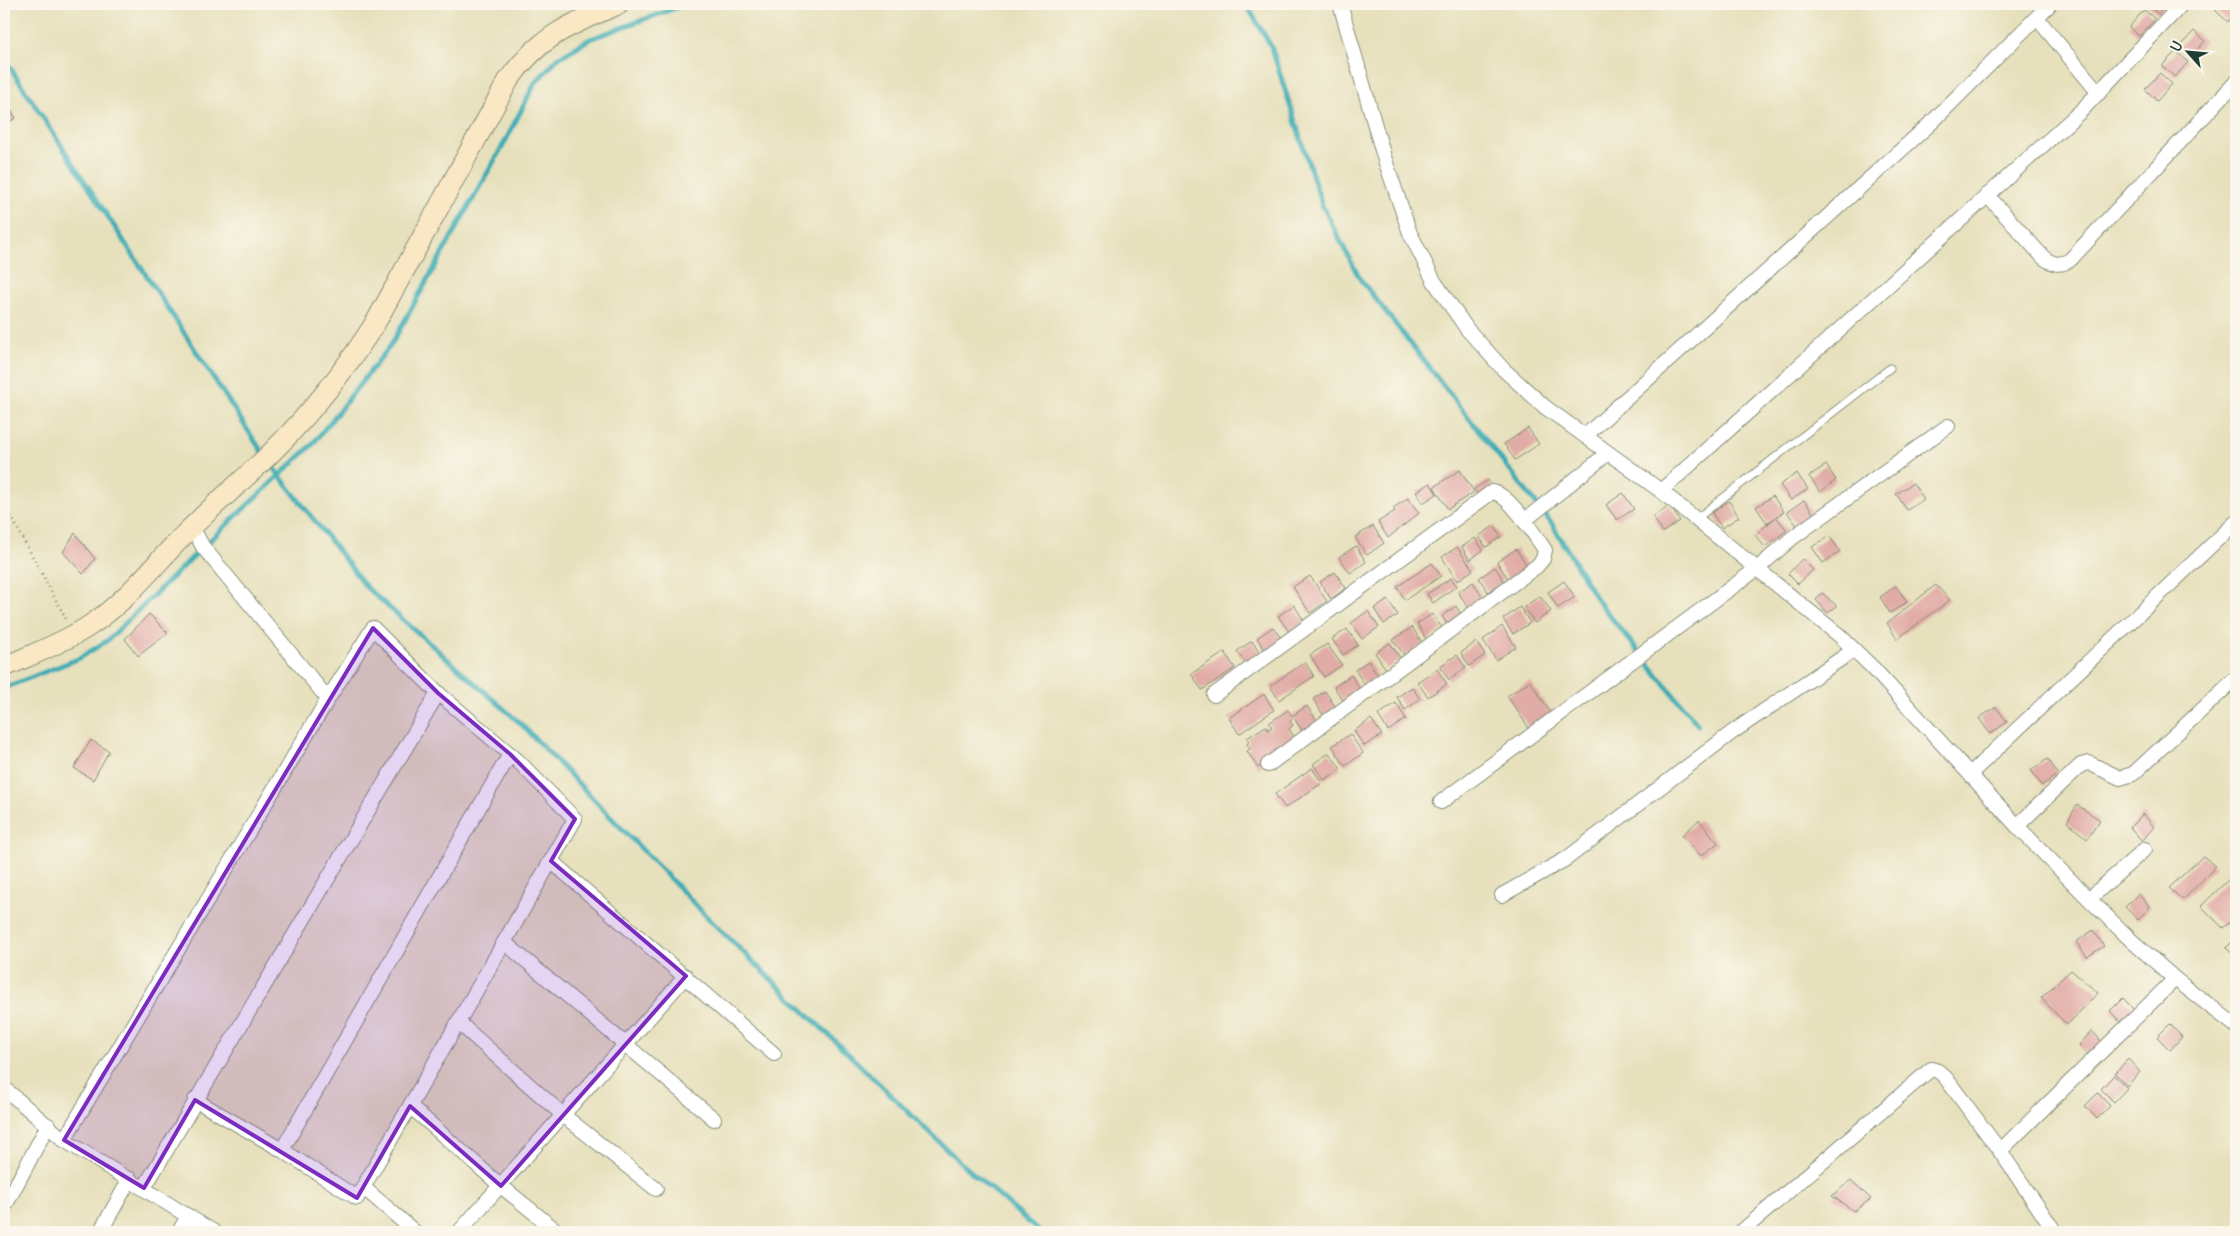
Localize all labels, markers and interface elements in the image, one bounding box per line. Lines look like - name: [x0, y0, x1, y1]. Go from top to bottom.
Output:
- north arrow: [2162, 28, 2212, 78]
- text: U: [2166, 38, 2187, 54]

